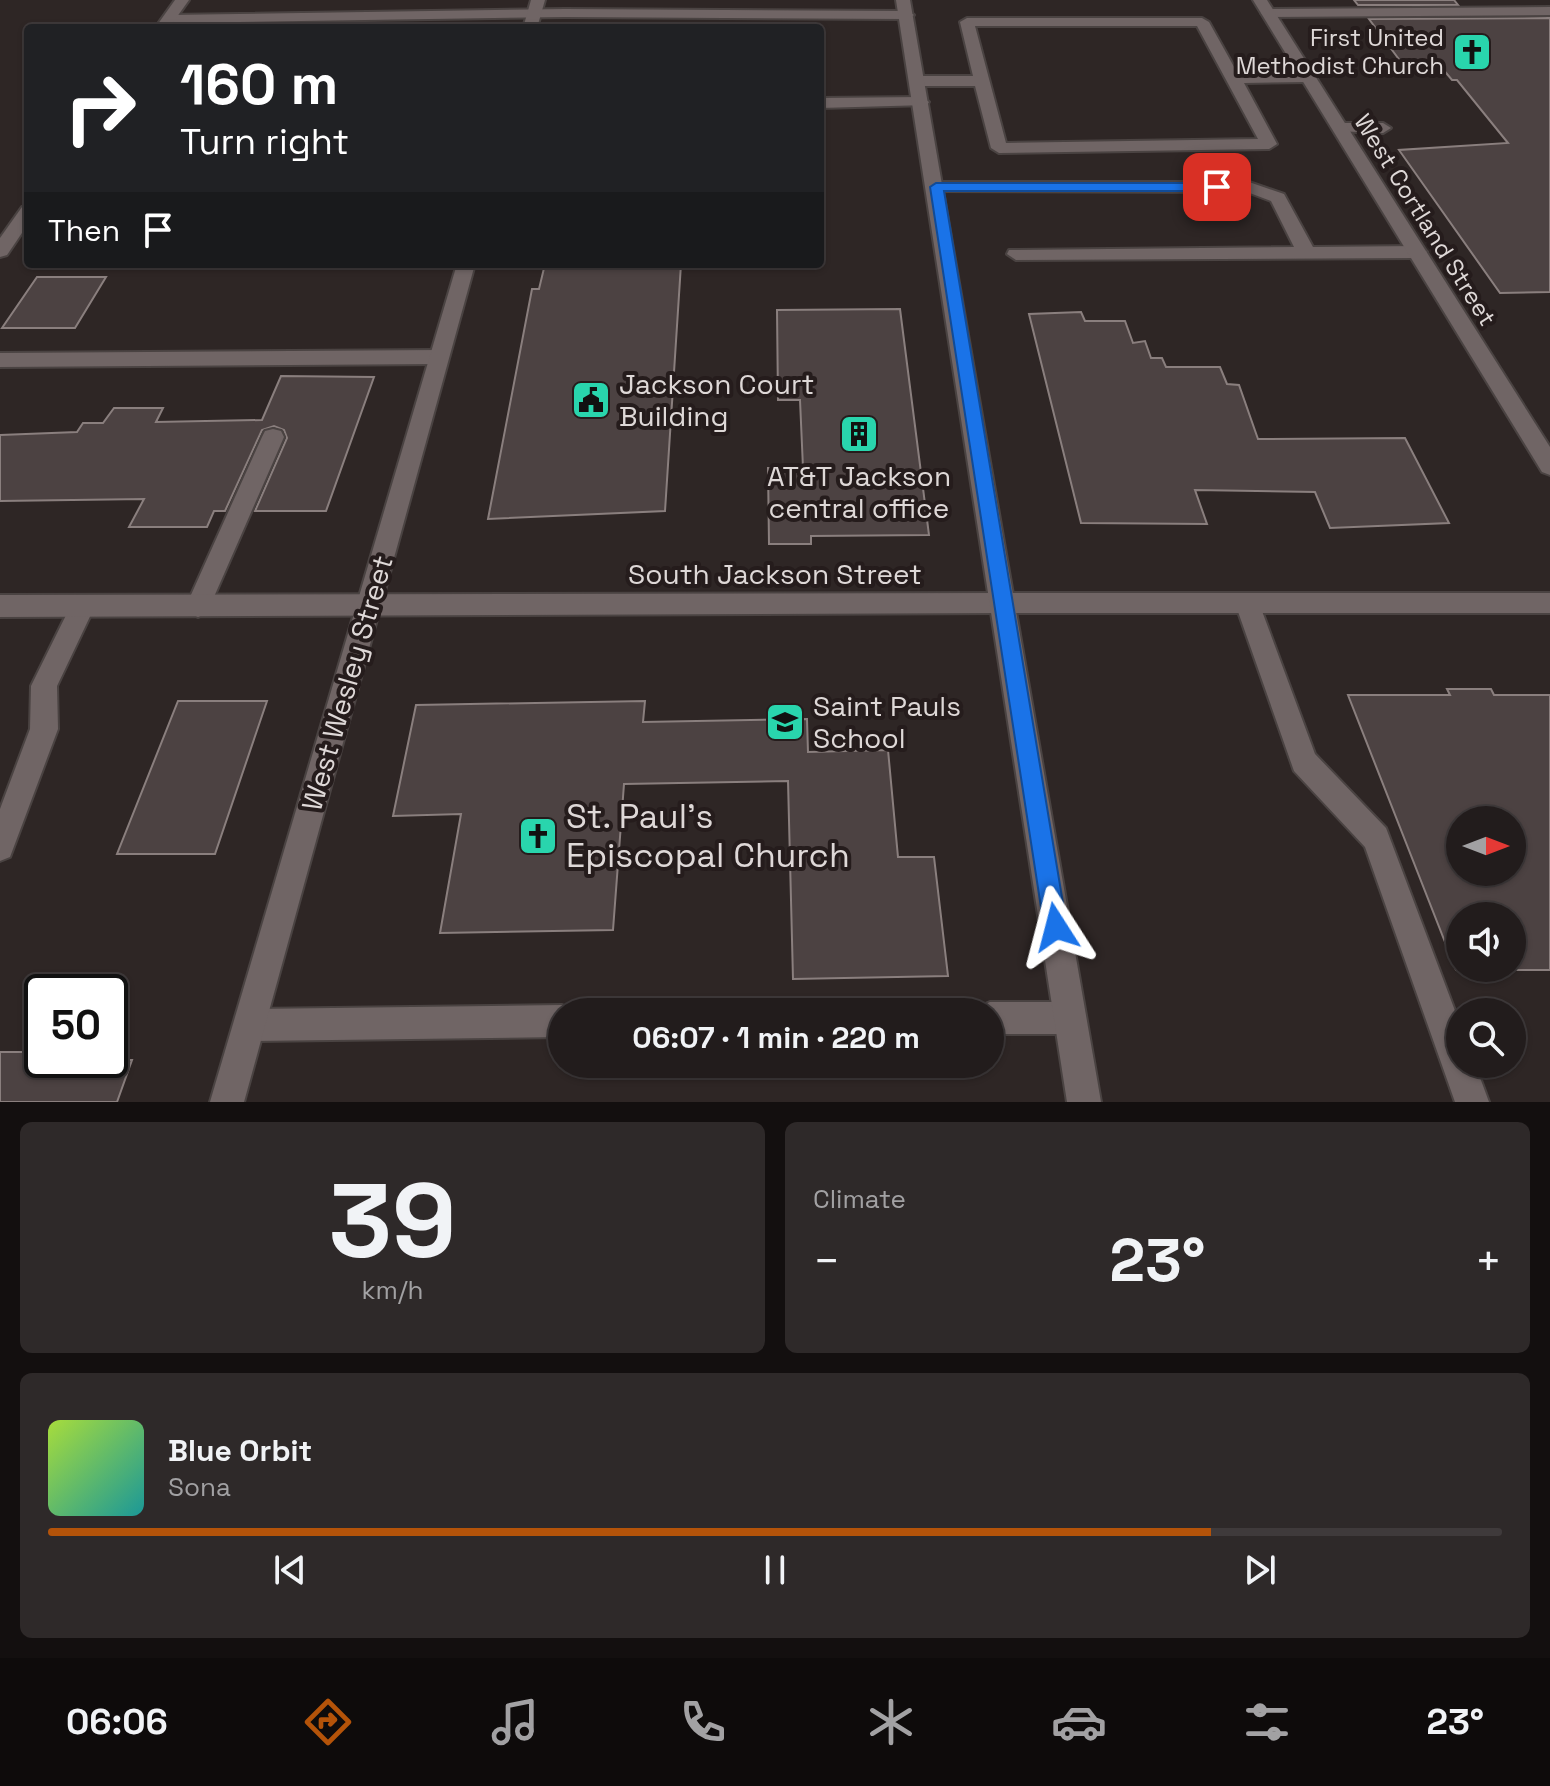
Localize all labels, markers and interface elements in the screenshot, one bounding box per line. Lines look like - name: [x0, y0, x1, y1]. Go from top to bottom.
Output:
- place label: First United Methodist Church: [1236, 22, 1444, 81]
- church icon: First United Methodist Church: [1451, 31, 1493, 73]
- text: 160 m: [180, 49, 338, 120]
- icon: right: [48, 56, 152, 160]
- street label: West Cortland Street: [1348, 108, 1503, 331]
- text: Turn right: [180, 119, 349, 165]
- pin: [1183, 153, 1251, 221]
- icon: arrive: [1195, 165, 1239, 209]
- icon: arrive: [136, 208, 180, 252]
- text: Then: [48, 211, 120, 250]
- place label: Jackson Court Building: [619, 366, 814, 434]
- public building icon: Jackson Court Building: [570, 379, 612, 421]
- building icon: AT&T Jackson central office: [838, 413, 880, 455]
- place label: AT&T Jackson central office: [767, 458, 951, 526]
- street label: West Wesley Street: [293, 551, 401, 815]
- street label: South Jackson Street: [628, 556, 922, 592]
- place label: Saint Pauls School: [813, 688, 961, 756]
- school or university icon: Saint Pauls School: [764, 701, 806, 743]
- place label: St. Paul's Episcopal Church: [566, 795, 850, 877]
- north arrow: [1446, 806, 1526, 886]
- map controls: [1446, 806, 1526, 1078]
- church icon: St. Paul's Episcopal Church: [517, 815, 559, 857]
- position arrow: [1014, 885, 1098, 969]
- button: sound: [1446, 902, 1526, 982]
- speed limit sign: 50: [24, 974, 128, 1078]
- button: search: [1446, 998, 1526, 1078]
- text: 06:07 · 1 min · 220 m: [632, 1018, 920, 1057]
- text: 39: [329, 1155, 456, 1287]
- text: Climate: [813, 1182, 906, 1216]
- text: 23°: [1110, 1222, 1205, 1299]
- text: −: [813, 1233, 840, 1289]
- text: +: [1475, 1233, 1502, 1289]
- text: km/h: [362, 1273, 423, 1307]
- text: Blue Orbit: [168, 1431, 312, 1470]
- text: Sona: [168, 1470, 231, 1504]
- icon: previous: [268, 1548, 312, 1592]
- icon: pause: [753, 1548, 797, 1592]
- icon: next: [1238, 1548, 1282, 1592]
- icon: directions: [300, 1694, 356, 1750]
- icon: music: [487, 1694, 543, 1750]
- icon: phone: [675, 1694, 731, 1750]
- icon: climate: [863, 1694, 919, 1750]
- icon: car: [1051, 1694, 1107, 1750]
- icon: filters: [1239, 1694, 1295, 1750]
- text: 06:06: [66, 1699, 168, 1745]
- text: 23°: [1427, 1699, 1484, 1745]

